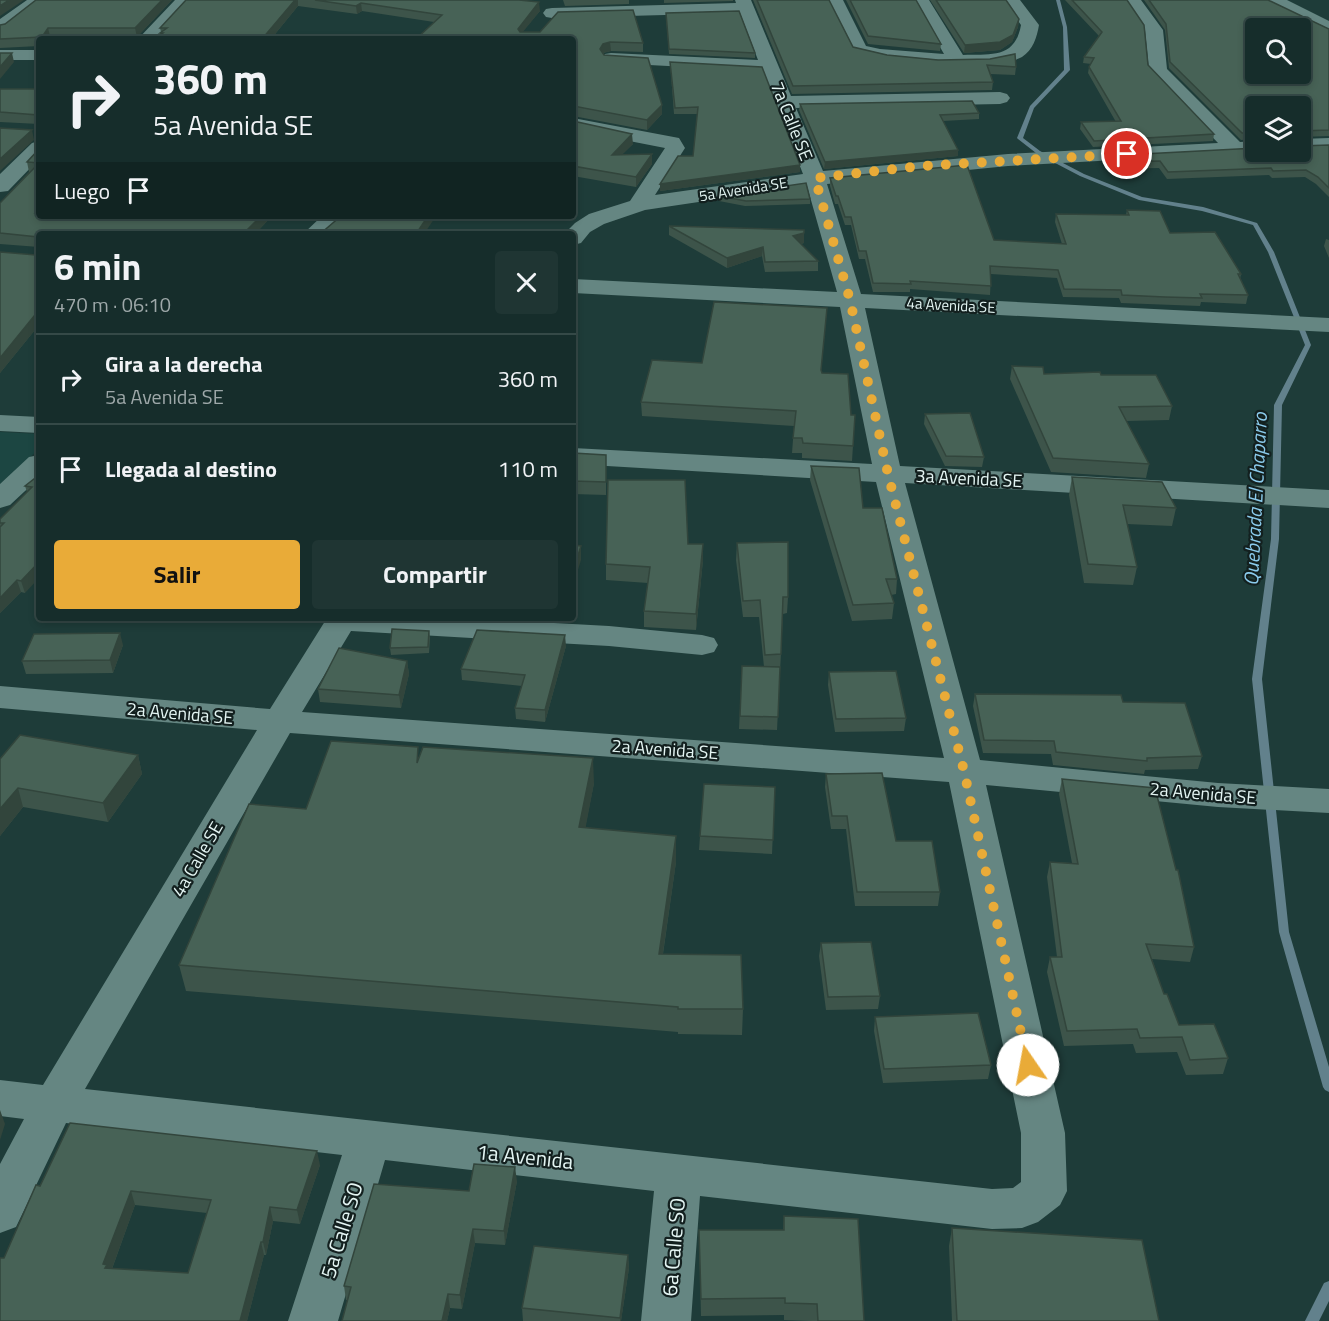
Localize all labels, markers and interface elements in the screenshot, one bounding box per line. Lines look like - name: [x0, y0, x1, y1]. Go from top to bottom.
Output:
- map controls: [1245, 18, 1311, 162]
- button: search: [1245, 18, 1311, 84]
- text: 360 m: [153, 46, 268, 110]
- icon: right: [54, 60, 132, 138]
- street label: 7a Calle SE: [764, 77, 820, 165]
- button: layers: [1245, 96, 1311, 162]
- text: 5a Avenida SE: [153, 104, 313, 145]
- pin: [1101, 128, 1152, 179]
- icon: arrive: [1110, 137, 1143, 170]
- street label: 5a Avenida SE: [697, 171, 789, 207]
- text: Luego: [54, 174, 110, 208]
- icon: arrive: [122, 174, 155, 207]
- text: 6 min: [54, 239, 141, 294]
- button: close: [495, 251, 558, 314]
- text: 470 m · 06:10: [54, 289, 171, 320]
- street label: 4a Avenida SE: [906, 291, 996, 319]
- text: Gira a la derecha: [105, 347, 262, 381]
- text: 360 m: [498, 362, 558, 396]
- icon: right: [54, 363, 87, 396]
- text: 5a Avenida SE: [105, 381, 224, 412]
- water label: Quebrada El Chaparro: [1235, 411, 1275, 586]
- text: Llegada al destino: [105, 452, 277, 486]
- text: 110 m: [498, 452, 558, 486]
- icon: arrive: [54, 453, 87, 486]
- street label: 3a Avenida SE: [915, 462, 1023, 494]
- button: Salir: [54, 540, 300, 609]
- button: Compartir: [312, 540, 558, 609]
- street label: 2a Avenida SE: [126, 695, 234, 731]
- street label: 2a Avenida SE: [611, 732, 719, 766]
- street label: 2a Avenida SE: [1149, 775, 1257, 811]
- street label: 4a Calle SE: [165, 816, 229, 902]
- position arrow: [996, 1033, 1060, 1097]
- street label: 1a Avenida: [475, 1135, 575, 1177]
- street label: 5a Calle SO: [311, 1178, 371, 1282]
- street label: 6a Calle SO: [653, 1196, 693, 1298]

